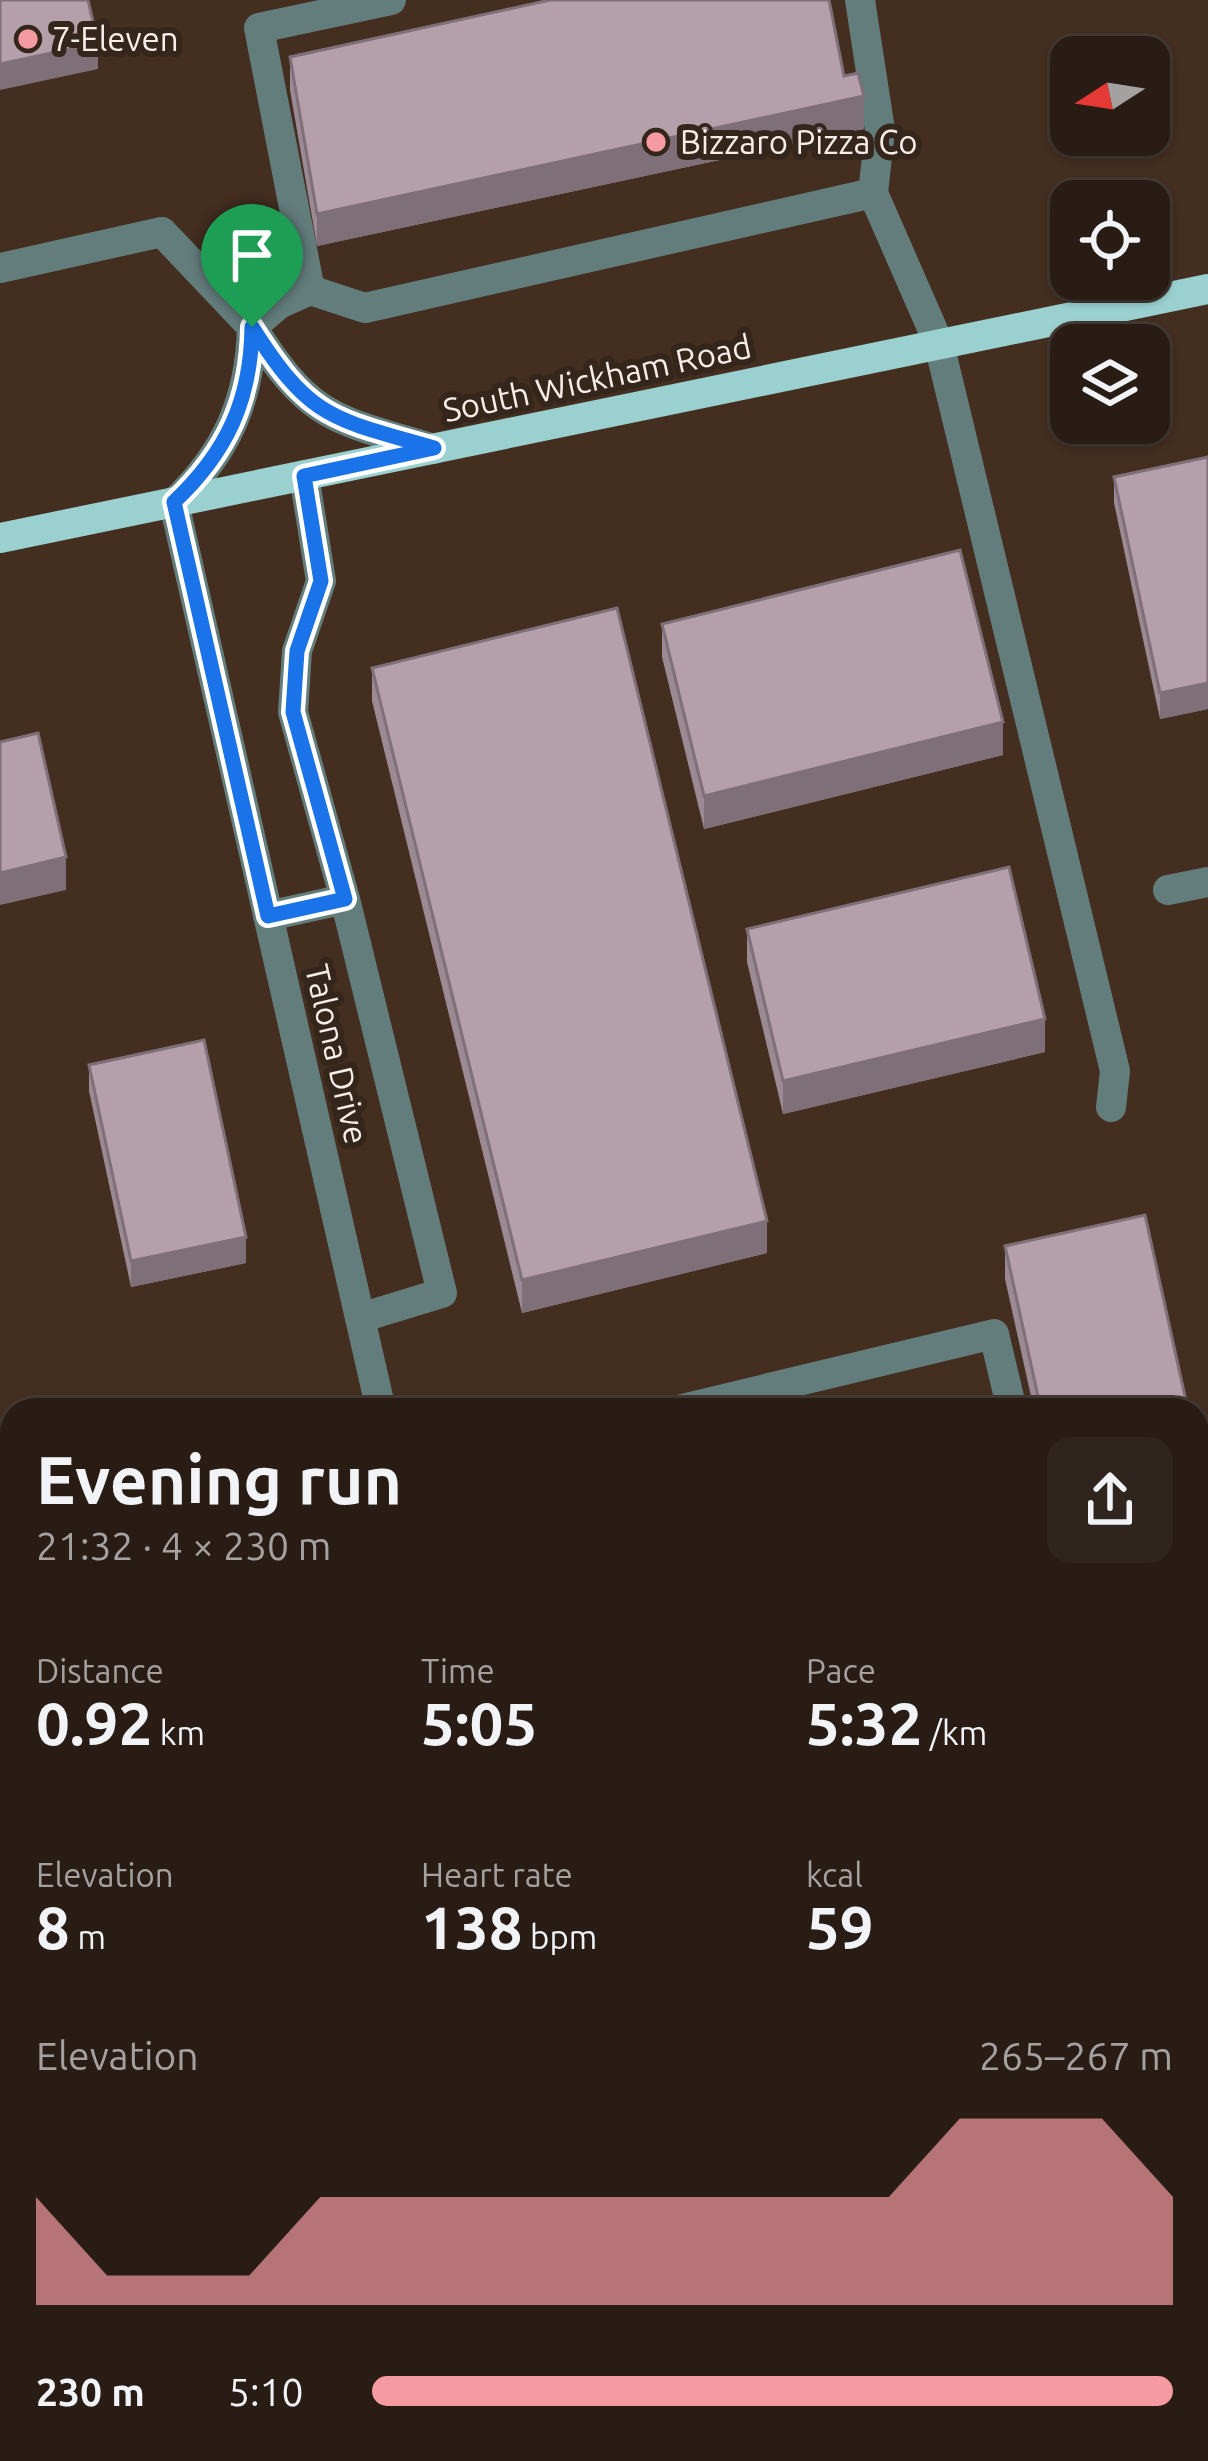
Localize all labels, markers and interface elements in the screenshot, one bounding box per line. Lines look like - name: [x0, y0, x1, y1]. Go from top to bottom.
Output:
- place label: 7-Eleven: [52, 20, 179, 57]
- marker: 7-Eleven: [15, 26, 41, 52]
- north arrow: [1050, 36, 1170, 156]
- map controls: [1050, 36, 1170, 444]
- place label: Bizzaro Pizza Co: [680, 123, 918, 160]
- marker: Bizzaro Pizza Co: [643, 129, 669, 155]
- button: locate: [1050, 180, 1170, 300]
- pin: [201, 204, 303, 327]
- icon: arrive: [219, 222, 285, 288]
- button: layers: [1050, 324, 1170, 444]
- street label: South Wickham Road: [440, 327, 754, 428]
- street label: Talona Drive: [299, 960, 376, 1147]
- button: share: [1047, 1437, 1173, 1563]
- text: Evening run: [36, 1442, 402, 1516]
- text: 21:32 · 4 × 230 m: [36, 1524, 331, 1567]
- text: Distance: [36, 1652, 164, 1689]
- text: Time: [421, 1652, 495, 1689]
- text: Pace: [806, 1652, 876, 1689]
- text: 0.92: [36, 1689, 152, 1756]
- text: 5:05: [421, 1689, 537, 1756]
- text: 5:32: [806, 1689, 922, 1756]
- text: km: [152, 1714, 205, 1751]
- text: /km: [922, 1714, 987, 1751]
- text: Elevation: [36, 1856, 174, 1893]
- text: Heart rate: [421, 1856, 573, 1893]
- text: kcal: [806, 1856, 863, 1893]
- text: 8: [36, 1893, 70, 1960]
- text: 138: [421, 1893, 523, 1960]
- text: 59: [806, 1893, 874, 1960]
- text: m: [70, 1918, 106, 1955]
- text: bpm: [523, 1918, 597, 1955]
- text: Elevation: [36, 2034, 199, 2077]
- text: 265–267 m: [979, 2034, 1173, 2077]
- text: 230 m: [36, 2370, 145, 2413]
- text: 5:10: [228, 2370, 304, 2413]

